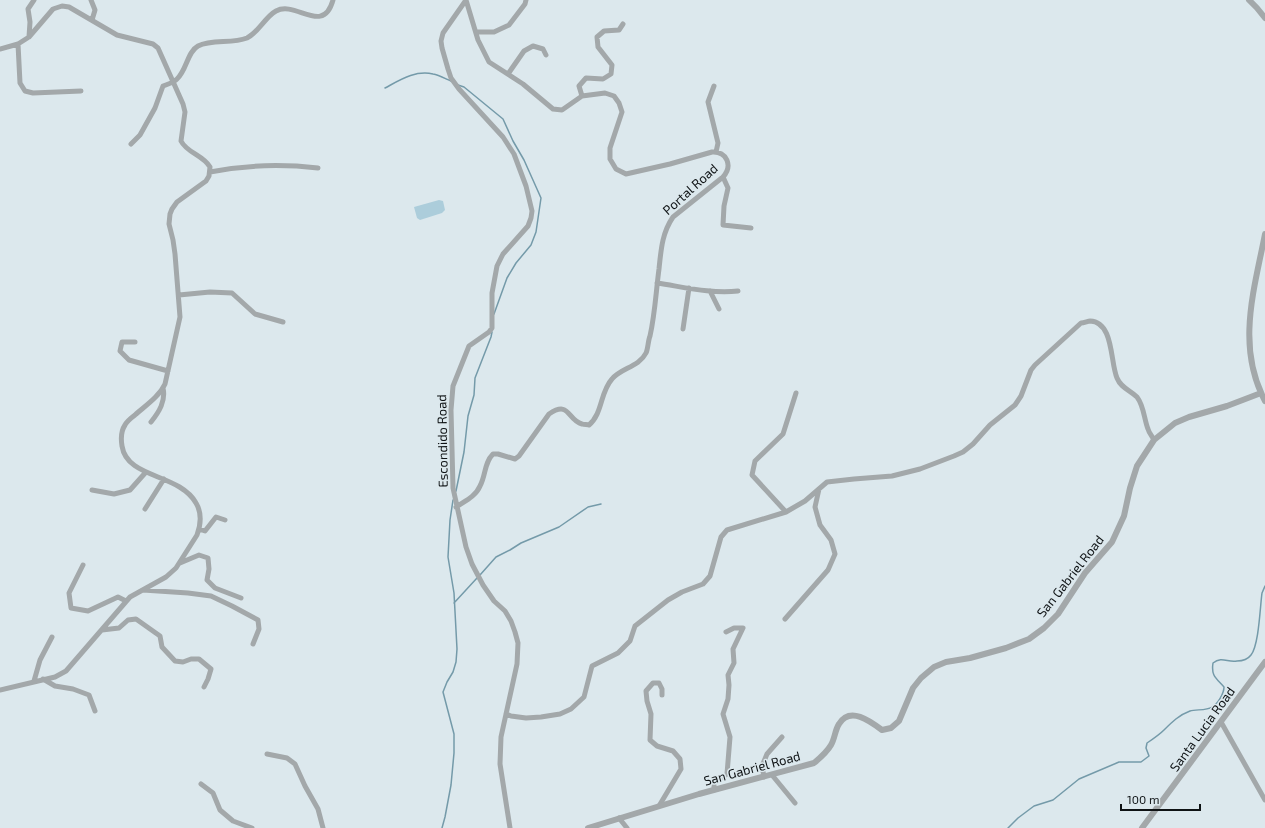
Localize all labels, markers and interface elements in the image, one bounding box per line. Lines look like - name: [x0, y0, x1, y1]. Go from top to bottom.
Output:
- street label: Portal Road: [659, 160, 721, 218]
- street label: Escondido Road: [433, 394, 451, 488]
- street label: San Gabriel Road: [1033, 532, 1107, 620]
- street label: Santa Lucia Road: [1166, 684, 1238, 774]
- street label: San Gabriel Road: [702, 747, 802, 789]
- scale bar: [1121, 786, 1200, 812]
- text: 100 m: [1127, 792, 1159, 806]

